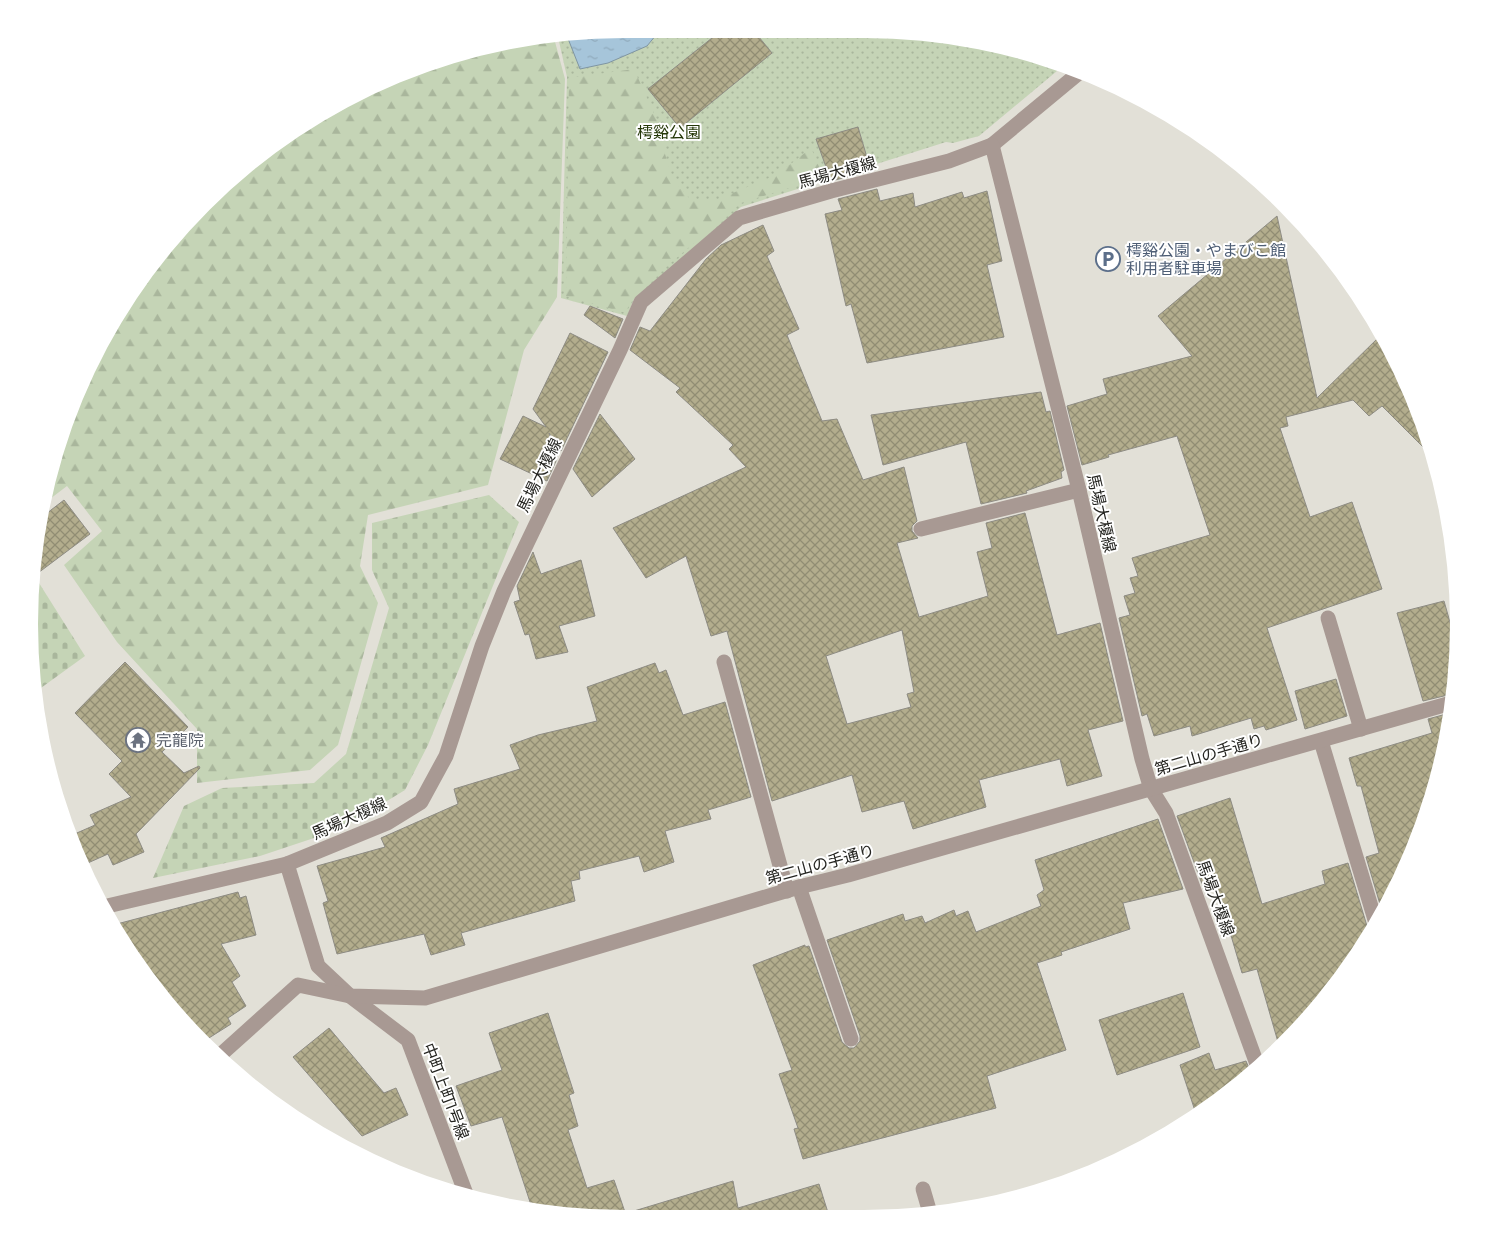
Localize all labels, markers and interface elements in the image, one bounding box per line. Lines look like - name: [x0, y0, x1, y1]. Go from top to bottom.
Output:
- park label: 樗谿公園: [637, 123, 701, 142]
- street label: 馬場大榎線: [796, 153, 878, 192]
- place label: 樗谿公園・やまびこ館 利用者駐車場: [1126, 241, 1286, 278]
- parking icon: 樗谿公園・やまびこ館 利用者駐車場: [1095, 246, 1121, 272]
- street label: 馬場大榎線: [513, 435, 566, 515]
- street label: 馬場大榎線: [1083, 472, 1120, 554]
- temple icon: 完龍院: [125, 727, 151, 753]
- street label: 第二山の手通り: [1153, 730, 1266, 779]
- place label: 完龍院: [156, 731, 204, 750]
- street label: 馬場大榎線: [309, 794, 390, 843]
- street label: 第二山の手通り: [764, 841, 877, 888]
- street label: 馬場大榎線: [1193, 857, 1238, 939]
- street label: 中町上町1号線: [418, 1040, 473, 1142]

